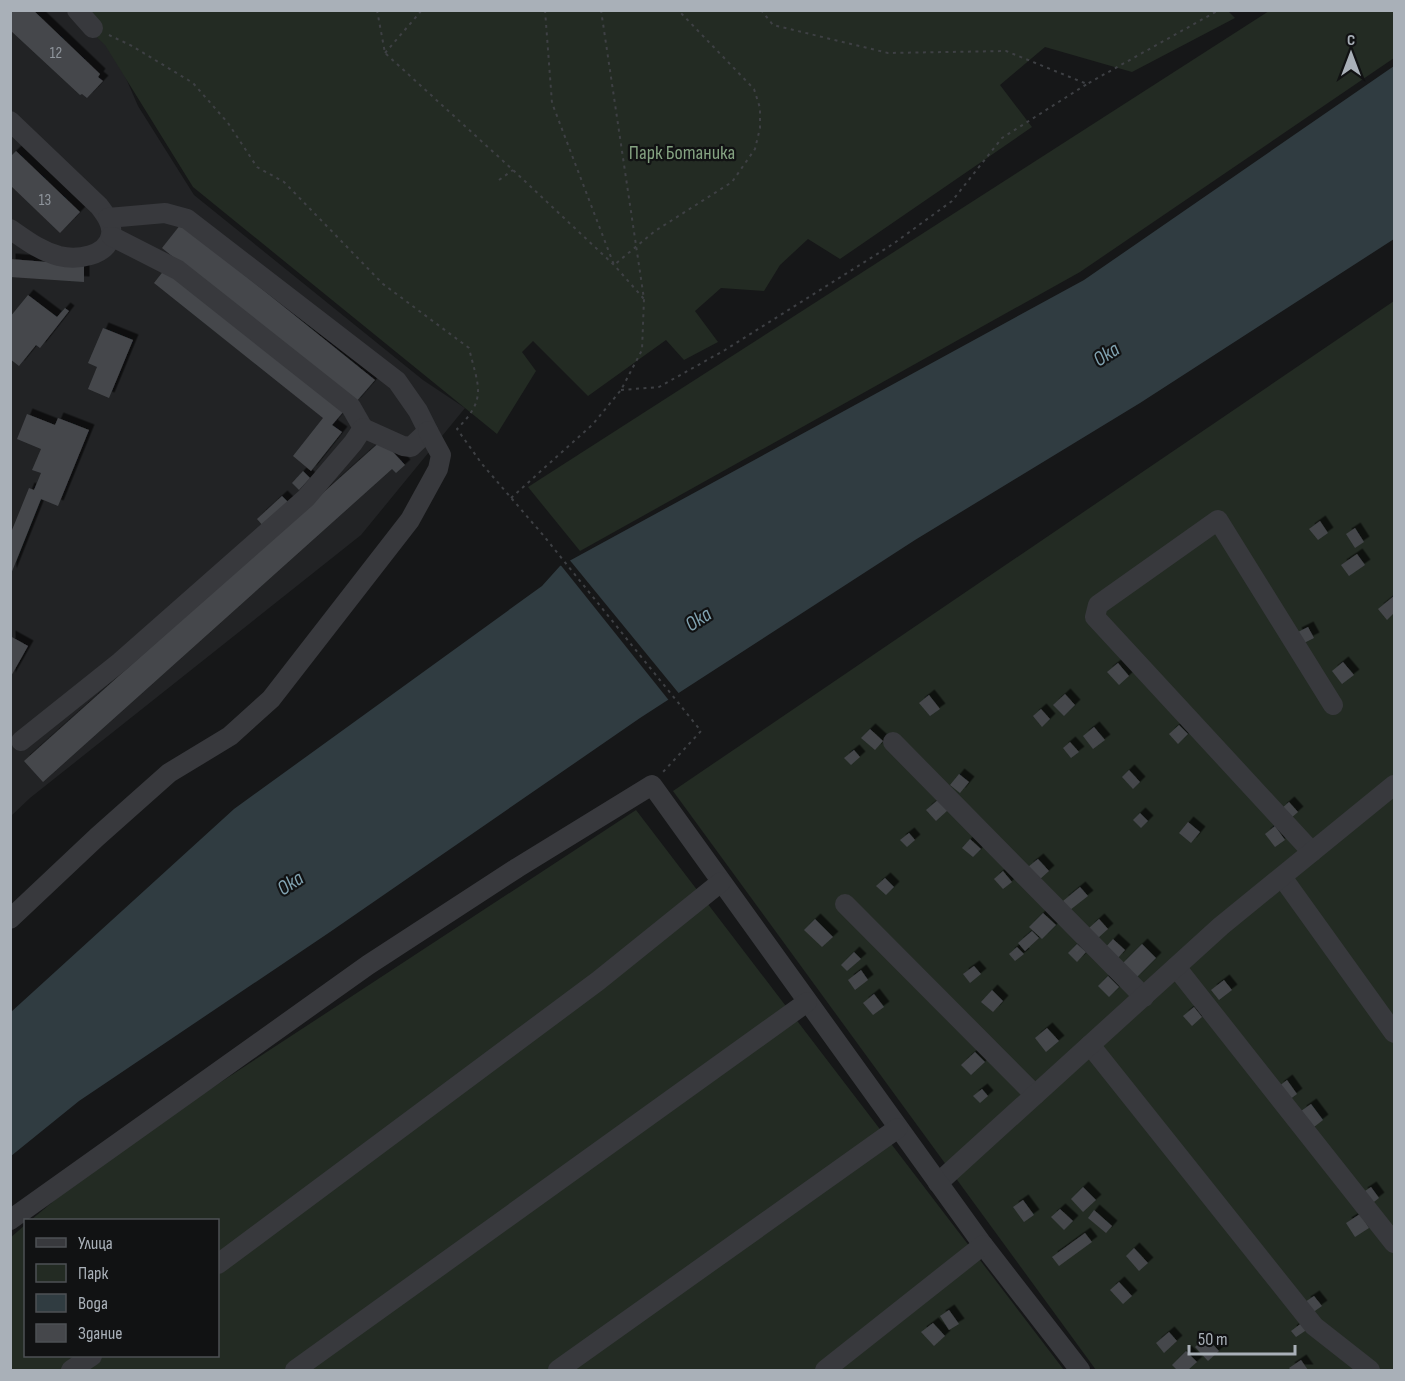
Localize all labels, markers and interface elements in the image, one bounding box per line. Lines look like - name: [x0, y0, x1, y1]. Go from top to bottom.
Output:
- north arrow: [1321, 24, 1381, 84]
- text: С: [1347, 31, 1355, 50]
- house number: 12: [50, 44, 62, 63]
- park label: Парк Ботаника: [629, 141, 735, 165]
- house number: 13: [39, 191, 51, 210]
- water label: Ока: [1088, 337, 1124, 372]
- water label: Ока: [680, 602, 716, 637]
- water label: Ока: [272, 866, 308, 901]
- legend: [24, 1219, 219, 1357]
- text: Улица: [78, 1233, 113, 1254]
- text: Парк: [78, 1263, 109, 1284]
- text: Вода: [78, 1293, 108, 1314]
- scale bar: [1189, 1318, 1296, 1356]
- text: Здание: [78, 1323, 123, 1344]
- text: 50 m: [1198, 1329, 1228, 1350]

